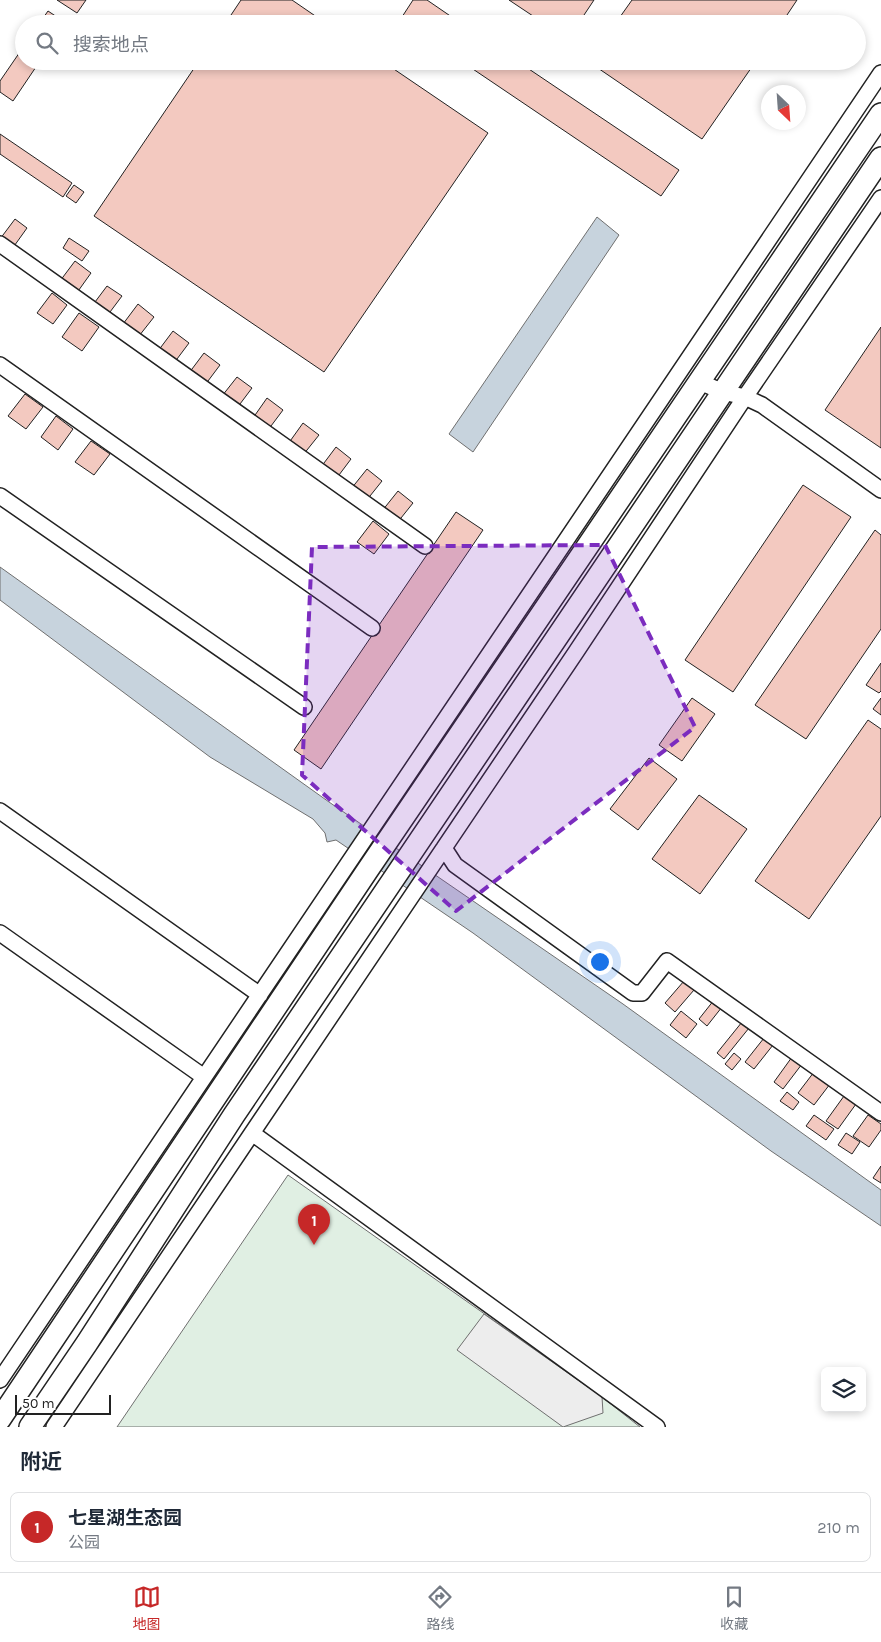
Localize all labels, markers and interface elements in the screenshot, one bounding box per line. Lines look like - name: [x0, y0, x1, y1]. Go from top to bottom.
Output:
- search box: [15, 15, 866, 70]
- icon: search: [33, 29, 61, 57]
- text: 搜索地点: [73, 34, 149, 56]
- north arrow: [761, 85, 806, 130]
- your location: [587, 949, 613, 975]
- pin: 1: [298, 1204, 330, 1245]
- map controls: [821, 1367, 866, 1412]
- button: layers: [821, 1367, 866, 1412]
- scale bar: [15, 1392, 111, 1415]
- text: 50 m: [22, 1395, 55, 1412]
- text: 附近: [20, 1450, 62, 1474]
- text: 七星湖生态园: [68, 1507, 182, 1529]
- text: 1: [34, 1518, 40, 1537]
- text: 210 m: [817, 1518, 860, 1537]
- text: 公园: [68, 1533, 100, 1552]
- tab: 地图: [133, 1583, 161, 1633]
- tab: 路线: [426, 1583, 454, 1633]
- tab: 收藏: [720, 1583, 748, 1633]

